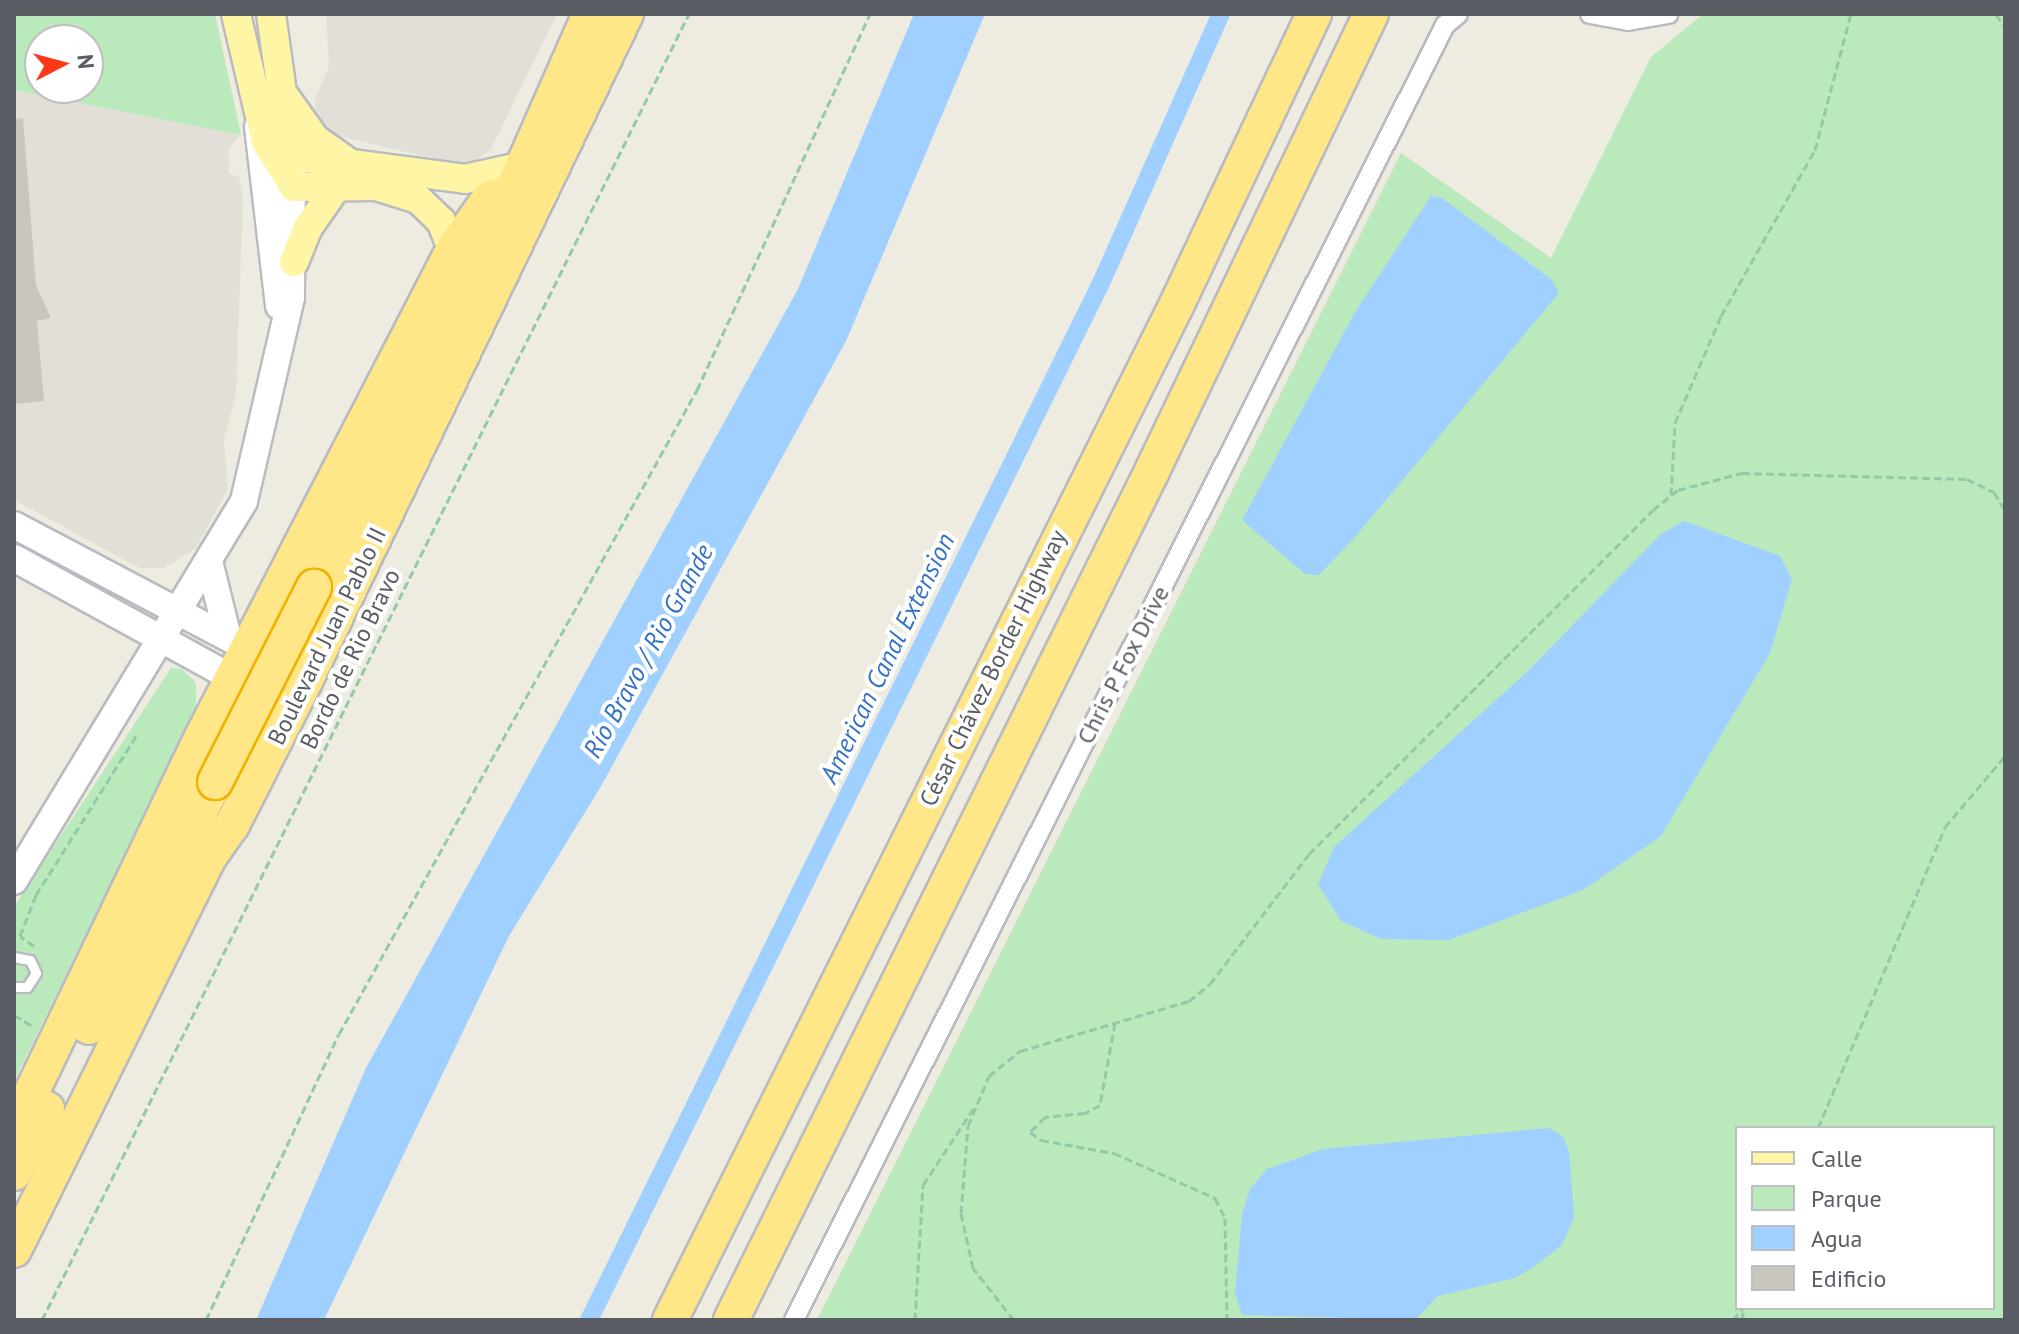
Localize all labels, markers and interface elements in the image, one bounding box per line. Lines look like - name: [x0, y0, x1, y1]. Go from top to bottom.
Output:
- north arrow: [24, 24, 104, 104]
- text: N: [71, 53, 101, 70]
- street label: Boulevard Juan Pablo II: [262, 523, 392, 749]
- street label: César Chávez Border Highway: [913, 525, 1073, 811]
- water label: American Canal Extension: [813, 528, 961, 788]
- water label: Río Bravo / Rio Grande: [576, 539, 720, 763]
- street label: Bordo de Rio Bravo: [294, 564, 406, 754]
- street label: Chris P Fox Drive: [1070, 580, 1176, 750]
- legend: [1735, 1126, 1995, 1310]
- text: Calle: [1811, 1143, 1862, 1174]
- text: Parque: [1811, 1183, 1882, 1214]
- text: Agua: [1811, 1223, 1862, 1254]
- text: Edificio: [1811, 1263, 1886, 1294]

